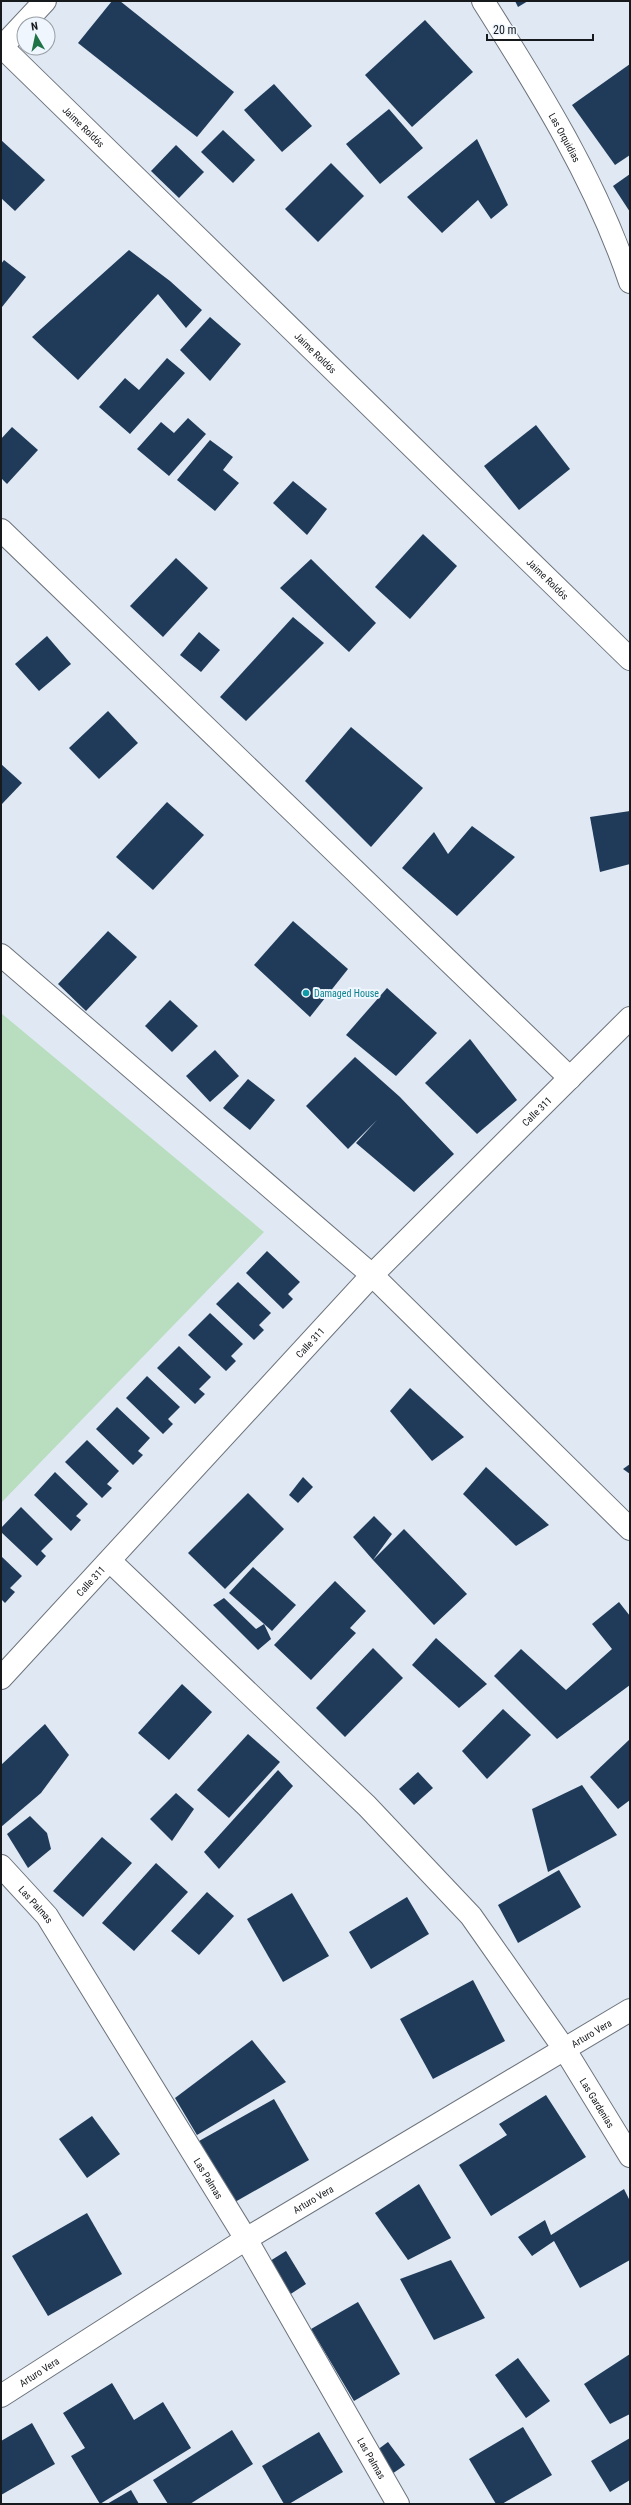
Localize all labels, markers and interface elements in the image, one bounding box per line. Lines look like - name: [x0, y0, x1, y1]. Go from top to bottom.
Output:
- north arrow: [16, 16, 56, 56]
- scale bar: [487, 16, 593, 42]
- text: N: [30, 20, 39, 34]
- text: 20 m: [493, 23, 517, 37]
- street label: Jaime Roldós: [61, 104, 107, 150]
- street label: Las Orquidias: [547, 111, 583, 164]
- street label: Jaime Roldós: [293, 330, 339, 376]
- street label: Jaime Roldós: [525, 556, 571, 602]
- marker: Damaged House: [301, 988, 311, 998]
- place label: Damaged House: [314, 988, 379, 999]
- street label: Calle 311: [520, 1094, 553, 1128]
- street label: Calle 311: [293, 1325, 326, 1360]
- street label: Calle 311: [74, 1564, 107, 1598]
- street label: Las Palmas: [17, 1884, 56, 1925]
- street label: Arturo Vera: [569, 2017, 614, 2049]
- street label: Las Gardenias: [578, 2076, 617, 2130]
- street label: Las Palmas: [192, 2156, 226, 2201]
- street label: Arturo Vera: [291, 2183, 335, 2215]
- street label: Arturo Vera: [17, 2355, 61, 2388]
- street label: Las Palmas: [356, 2436, 388, 2481]

